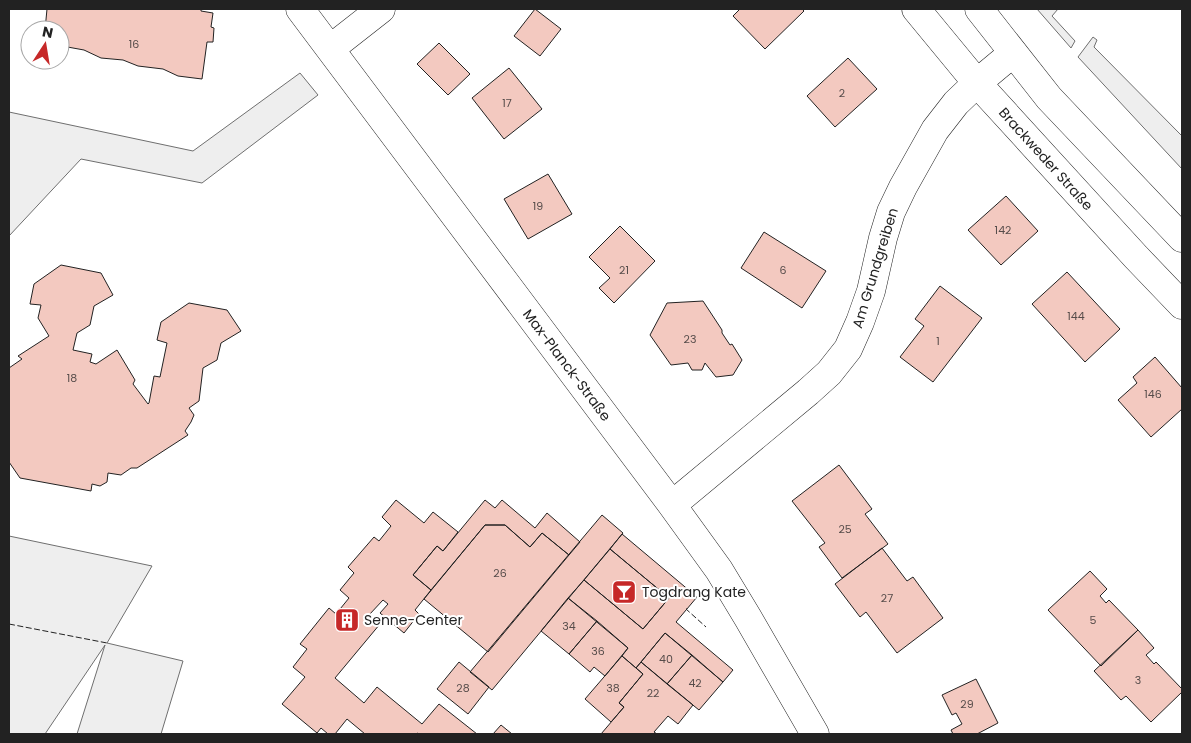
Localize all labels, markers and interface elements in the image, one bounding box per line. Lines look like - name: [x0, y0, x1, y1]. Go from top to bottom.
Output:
- north arrow: [20, 20, 70, 70]
- text: N: [40, 21, 55, 43]
- house number: 16: [129, 36, 139, 52]
- house number: 2: [839, 85, 845, 101]
- house number: 17: [502, 95, 512, 111]
- street label: Brackweder Straße: [994, 103, 1098, 215]
- house number: 19: [533, 198, 543, 214]
- street label: Am Grundgreiben: [847, 205, 903, 331]
- house number: 142: [995, 222, 1011, 238]
- house number: 21: [619, 262, 629, 278]
- house number: 6: [780, 262, 787, 278]
- street label: Max-Planck-Straße: [518, 305, 616, 425]
- house number: 144: [1067, 308, 1085, 324]
- house number: 23: [684, 331, 696, 347]
- house number: 1: [936, 333, 940, 349]
- house number: 18: [67, 370, 77, 386]
- house number: 146: [1144, 386, 1162, 402]
- house number: 25: [838, 521, 852, 537]
- house number: 26: [493, 565, 507, 581]
- bar icon: Togdrang Kate: [611, 579, 637, 605]
- place label: Togdrang Kate: [642, 582, 746, 602]
- house number: 27: [881, 590, 893, 606]
- building icon: Senne-Center: [334, 607, 360, 633]
- place label: Senne-Center: [364, 610, 463, 630]
- house number: 5: [1090, 612, 1097, 628]
- house number: 34: [562, 618, 576, 634]
- house number: 36: [591, 643, 605, 659]
- house number: 40: [659, 651, 673, 667]
- house number: 3: [1135, 672, 1141, 688]
- house number: 42: [688, 675, 702, 691]
- house number: 28: [456, 680, 470, 696]
- house number: 38: [606, 680, 620, 696]
- house number: 22: [647, 685, 659, 701]
- house number: 29: [960, 696, 974, 712]

